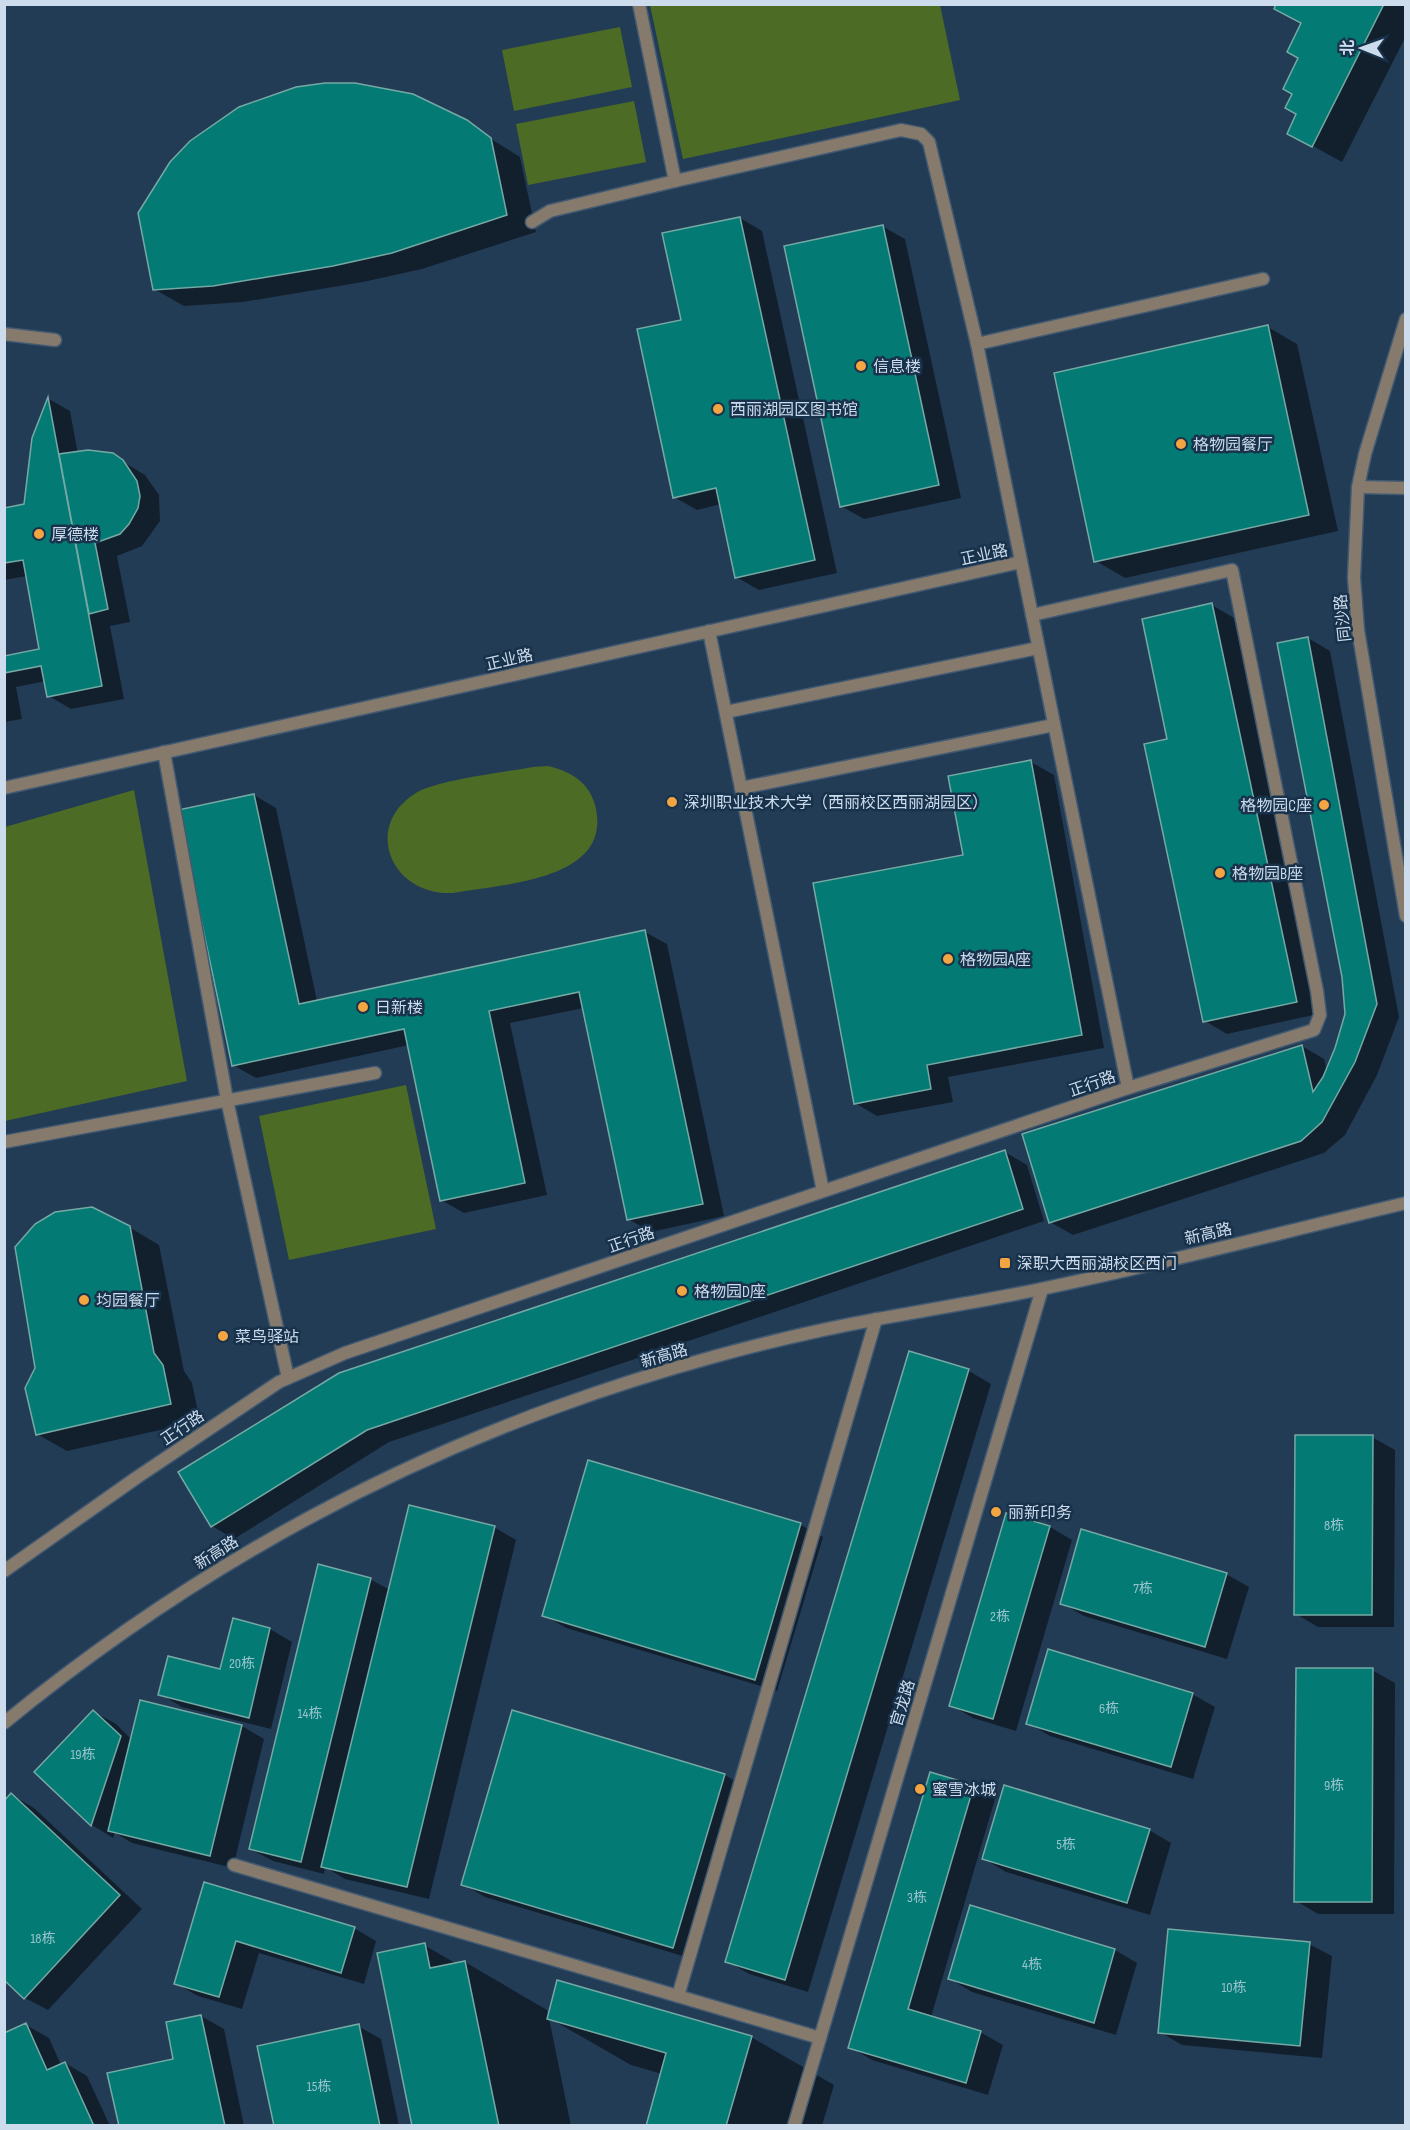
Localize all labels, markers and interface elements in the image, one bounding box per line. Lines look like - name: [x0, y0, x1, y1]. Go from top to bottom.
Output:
- north arrow: [1332, 18, 1392, 78]
- text: 北: [1339, 40, 1358, 56]
- place label: 信息楼: [873, 358, 921, 377]
- marker: 信息楼: [854, 359, 868, 373]
- place label: 西丽湖园区图书馆: [730, 401, 858, 420]
- marker: 西丽湖园区图书馆: [711, 402, 725, 416]
- place label: 格物园餐厅: [1193, 436, 1273, 455]
- marker: 格物园餐厅: [1174, 437, 1188, 451]
- place label: 厚德楼: [51, 526, 99, 545]
- marker: 厚德楼: [32, 527, 46, 541]
- street label: 正业路: [959, 541, 1010, 570]
- street label: 同沙路: [1332, 593, 1355, 643]
- street label: 正业路: [484, 646, 535, 675]
- place label: 深圳职业技术大学（西丽校区西丽湖园区）: [684, 794, 988, 813]
- marker: 深圳职业技术大学（西丽校区西丽湖园区）: [665, 795, 679, 809]
- place label: 格物园C座: [1240, 797, 1312, 816]
- marker: 格物园C座: [1317, 798, 1331, 812]
- place label: 格物园B座: [1232, 865, 1303, 884]
- marker: 格物园B座: [1213, 866, 1227, 880]
- place label: 格物园A座: [960, 951, 1031, 970]
- marker: 格物园A座: [941, 952, 955, 966]
- place label: 日新楼: [375, 999, 423, 1018]
- marker: 日新楼: [356, 1000, 370, 1014]
- street label: 正行路: [1067, 1068, 1118, 1101]
- street label: 新高路: [1183, 1220, 1234, 1249]
- street label: 正行路: [606, 1224, 657, 1257]
- place label: 深职大西丽湖校区西门: [1017, 1255, 1177, 1274]
- marker: 深职大西丽湖校区西门: [998, 1256, 1012, 1270]
- place label: 格物园D座: [694, 1283, 766, 1302]
- marker: 格物园D座: [675, 1284, 689, 1298]
- place label: 均园餐厅: [96, 1292, 160, 1311]
- marker: 均园餐厅: [77, 1293, 91, 1307]
- place label: 菜鸟驿站: [235, 1328, 299, 1347]
- marker: 菜鸟驿站: [216, 1329, 230, 1343]
- street label: 新高路: [639, 1341, 690, 1372]
- street label: 正行路: [158, 1407, 208, 1450]
- place label: 丽新印务: [1008, 1504, 1072, 1523]
- marker: 丽新印务: [989, 1505, 1003, 1519]
- house number: 8栋: [1324, 1517, 1344, 1534]
- street label: 新高路: [191, 1532, 242, 1574]
- house number: 7栋: [1133, 1580, 1153, 1597]
- house number: 2栋: [990, 1608, 1010, 1625]
- house number: 20栋: [229, 1655, 255, 1672]
- street label: 官龙路: [887, 1678, 920, 1729]
- house number: 6栋: [1099, 1700, 1119, 1717]
- house number: 14栋: [298, 1705, 322, 1722]
- house number: 19栋: [70, 1746, 96, 1763]
- house number: 9栋: [1324, 1777, 1344, 1794]
- place label: 蜜雪冰城: [932, 1781, 996, 1800]
- marker: 蜜雪冰城: [913, 1782, 927, 1796]
- house number: 5栋: [1056, 1836, 1076, 1853]
- house number: 3栋: [907, 1889, 927, 1906]
- house number: 18栋: [30, 1930, 56, 1947]
- house number: 4栋: [1022, 1956, 1042, 1973]
- house number: 10栋: [1221, 1979, 1247, 1996]
- house number: 15栋: [307, 2078, 331, 2095]

